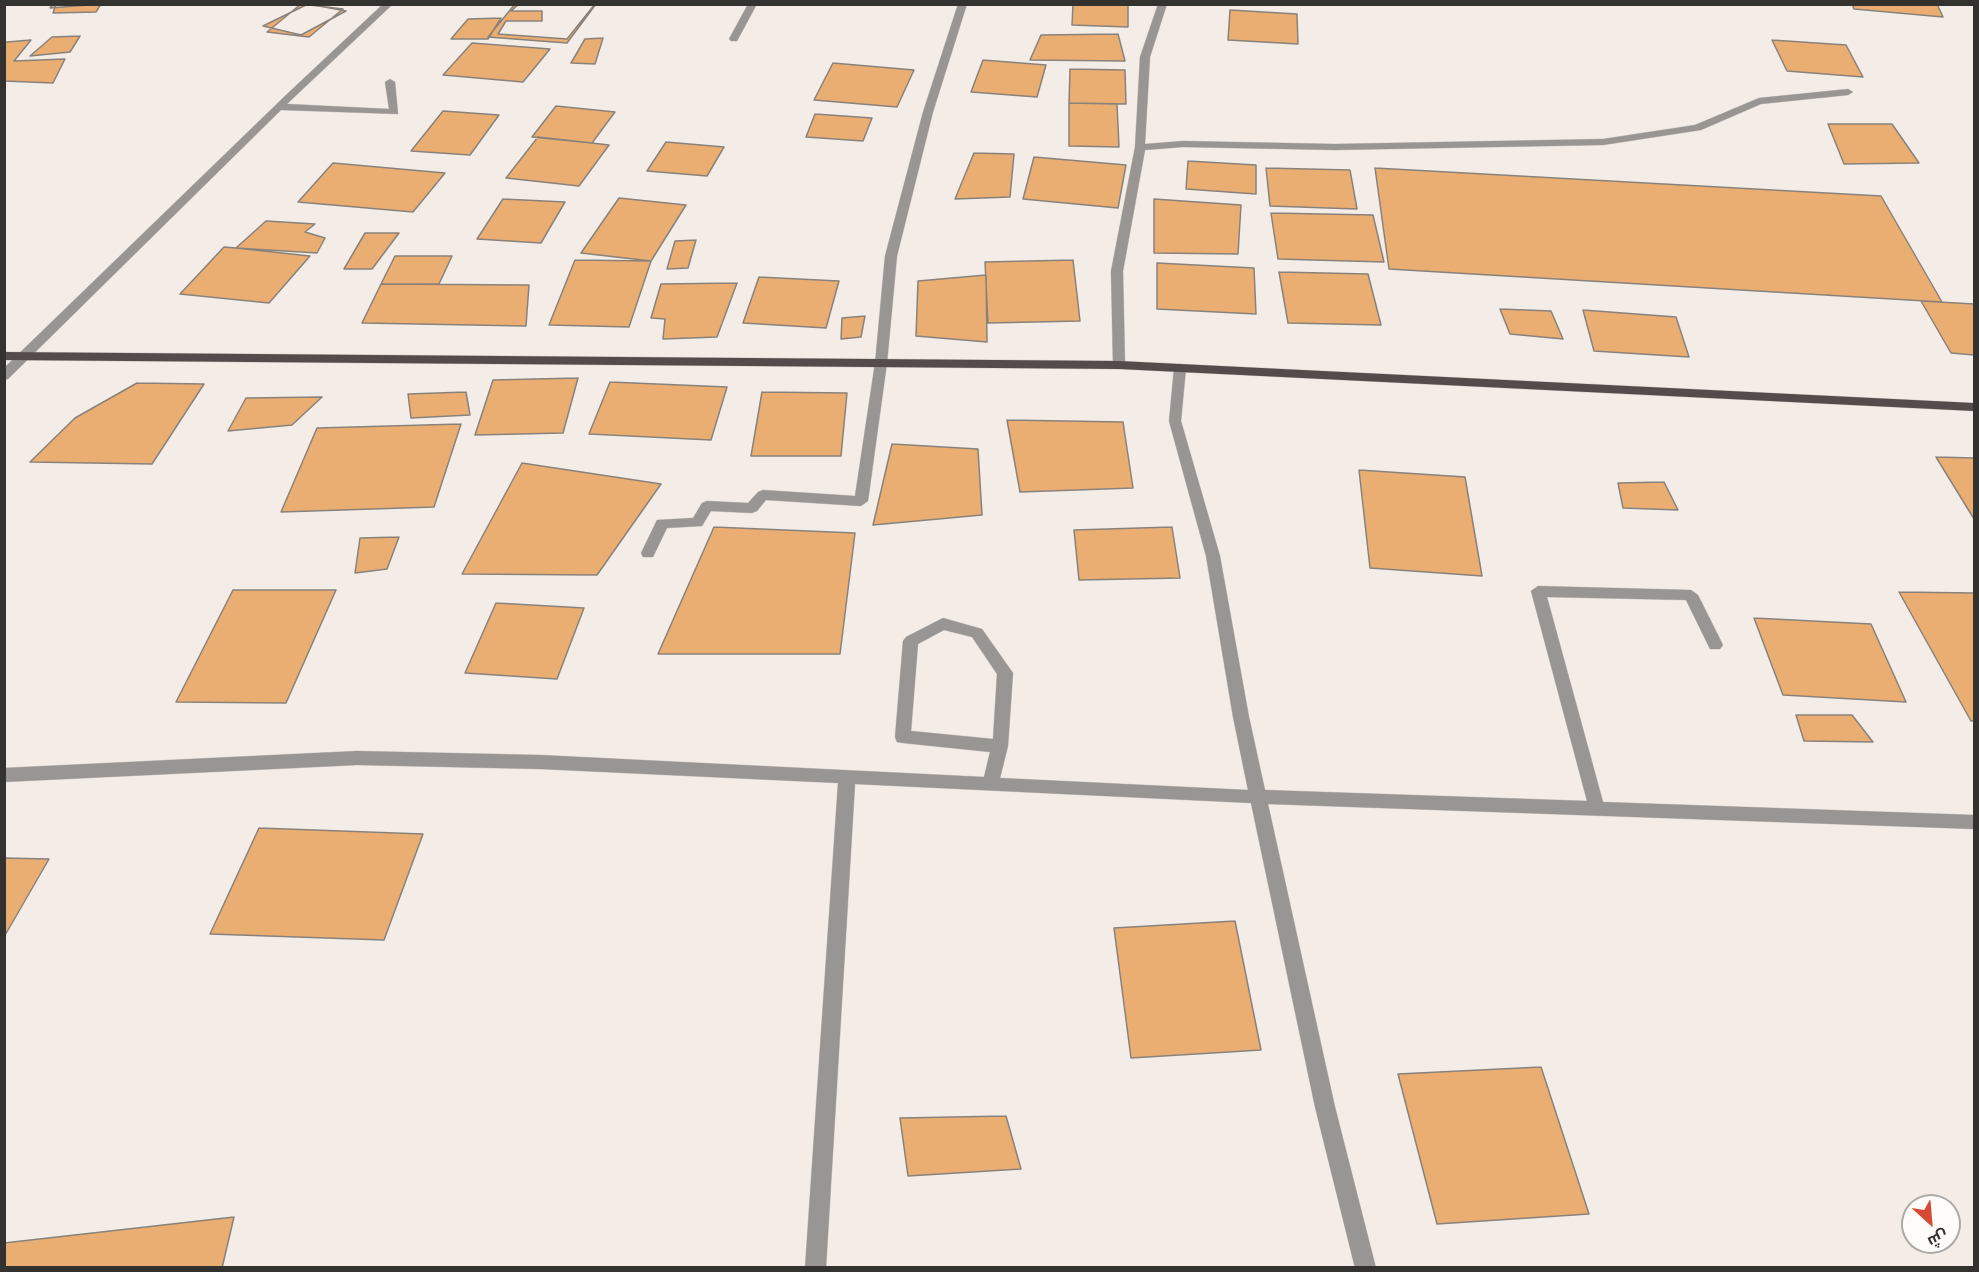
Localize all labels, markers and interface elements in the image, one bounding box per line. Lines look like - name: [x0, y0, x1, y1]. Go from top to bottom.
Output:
- north arrow: [1901, 1194, 1961, 1254]
- text: ش: [1925, 1226, 1952, 1252]

